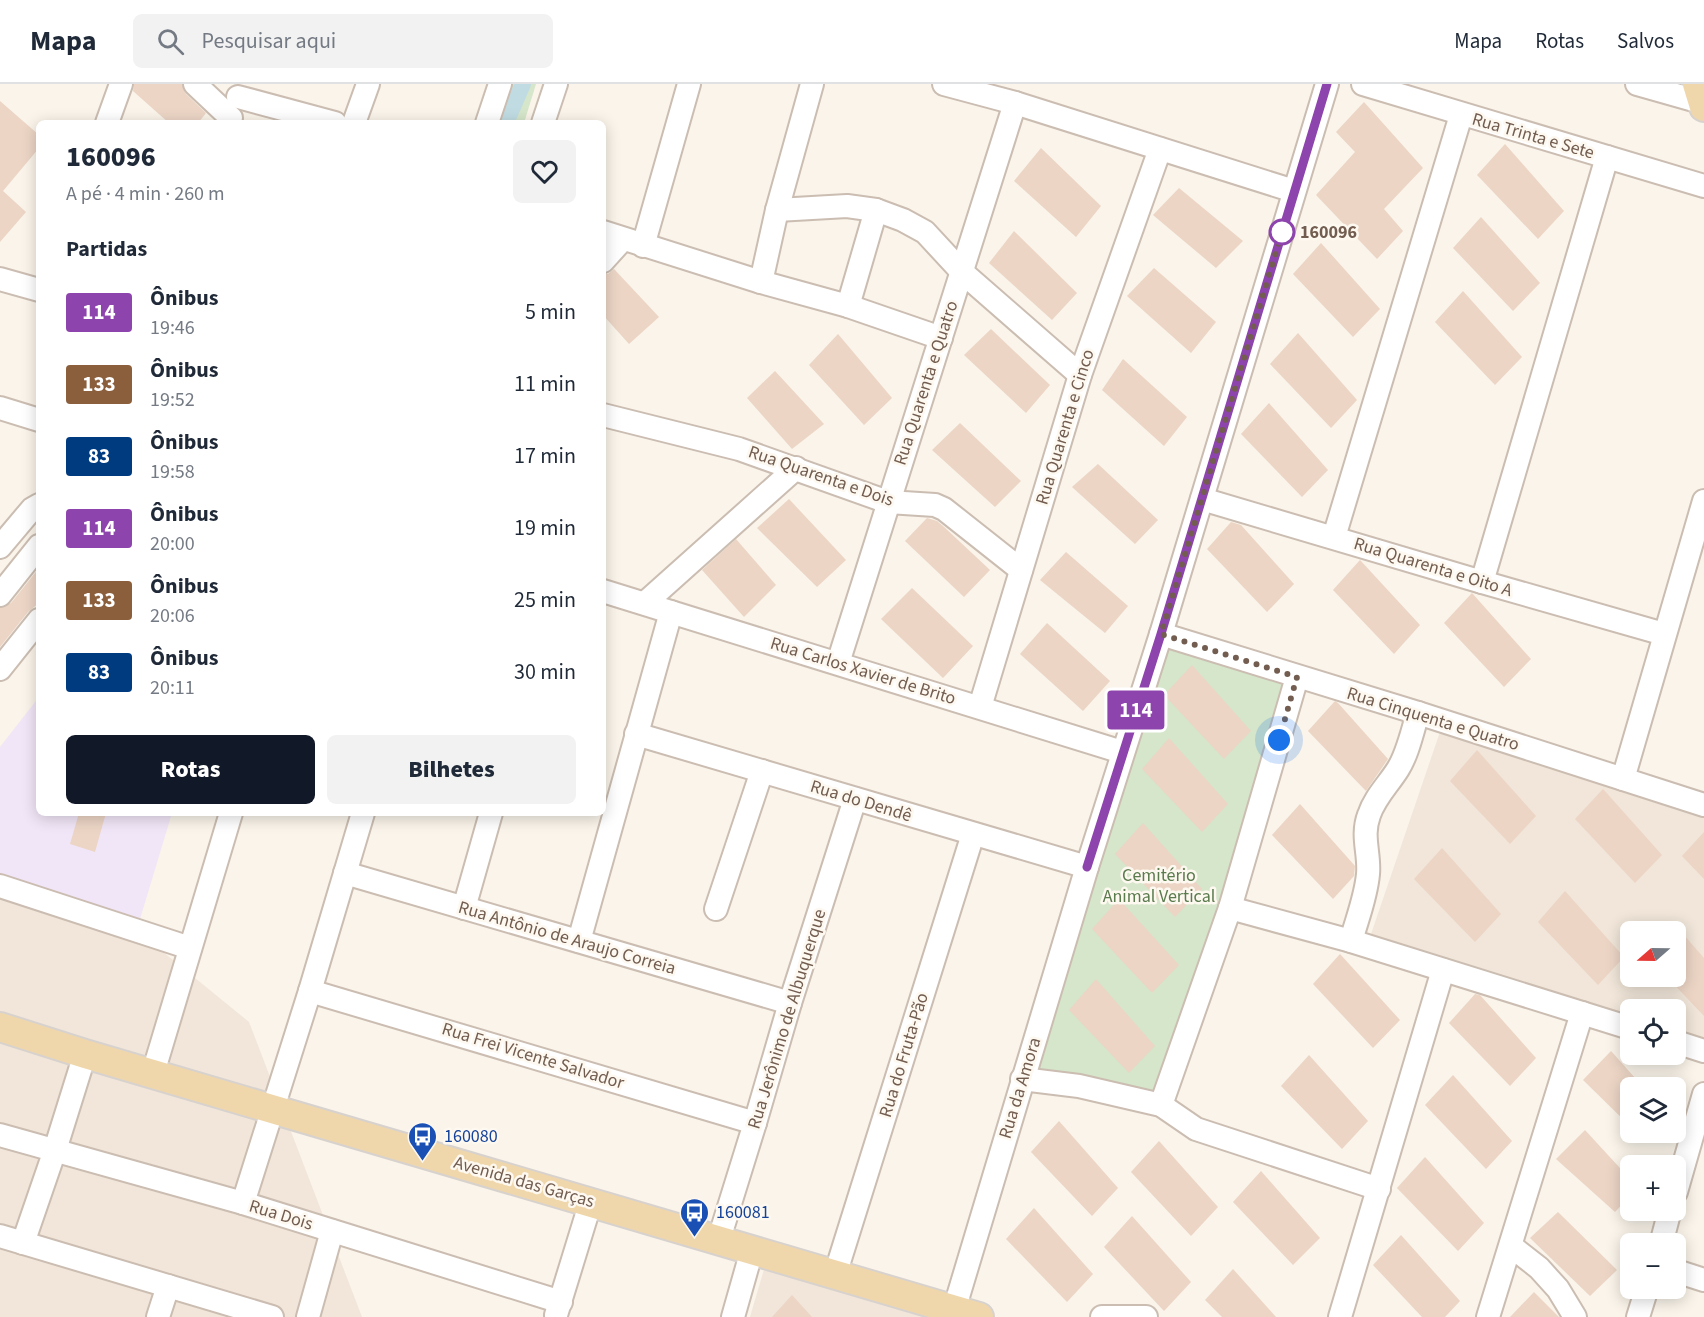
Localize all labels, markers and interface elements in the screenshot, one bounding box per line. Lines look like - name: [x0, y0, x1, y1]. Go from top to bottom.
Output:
- search box: [133, 14, 553, 68]
- text: Mapa: [30, 21, 97, 61]
- icon: search: [154, 25, 187, 58]
- text: Pesquisar aqui: [202, 25, 336, 57]
- text: Mapa: [1454, 26, 1502, 56]
- text: Rotas: [1535, 26, 1584, 56]
- text: Salvos: [1617, 26, 1674, 56]
- street label: Rua Trinta e Sete: [1469, 107, 1597, 165]
- text: 160096: [66, 137, 156, 177]
- button: heart: [513, 140, 576, 203]
- text: A pé · 4 min · 260 m: [66, 180, 225, 208]
- marker: 160096: [1269, 219, 1295, 245]
- place label: 160096: [1300, 220, 1357, 245]
- text: Partidas: [66, 233, 147, 265]
- text: Ônibus: [150, 282, 219, 314]
- text: 5 min: [525, 296, 576, 328]
- text: 114: [82, 297, 116, 327]
- street label: Rua Quarenta e Quatro: [888, 297, 964, 469]
- text: 19:46: [150, 314, 195, 342]
- street label: Rua Quarenta e Cinco: [1029, 346, 1101, 508]
- text: Ônibus: [150, 354, 219, 386]
- text: 11 min: [514, 368, 576, 400]
- text: 133: [82, 369, 116, 399]
- text: 19:52: [150, 386, 195, 414]
- text: Ônibus: [150, 426, 219, 458]
- street label: Rua Quarenta e Dois: [745, 439, 897, 513]
- text: 17 min: [514, 440, 576, 472]
- text: 83: [88, 441, 110, 471]
- text: 19:58: [150, 458, 195, 486]
- text: Ônibus: [150, 498, 219, 530]
- text: 19 min: [514, 512, 576, 544]
- text: 114: [82, 513, 116, 543]
- text: 20:00: [150, 530, 195, 558]
- street label: Rua Quarenta e Oito A: [1351, 531, 1516, 603]
- text: Ônibus: [150, 570, 219, 602]
- text: 25 min: [514, 584, 576, 616]
- text: 133: [82, 585, 116, 615]
- text: 20:06: [150, 602, 195, 630]
- street label: Rua Carlos Xavier de Brito: [767, 631, 959, 711]
- text: Ônibus: [150, 642, 219, 674]
- text: 30 min: [514, 656, 576, 688]
- text: 83: [88, 657, 110, 687]
- text: 20:11: [150, 674, 195, 702]
- street label: Rua Cinquenta e Quatro: [1344, 681, 1522, 757]
- line badge: 114: [1102, 690, 1170, 730]
- text: 114: [1119, 695, 1153, 725]
- your location: [1264, 725, 1294, 755]
- button: Rotas: [66, 735, 315, 804]
- button: Bilhetes: [327, 735, 576, 804]
- street label: Rua do Dendê: [807, 774, 915, 828]
- park label: Cemitério Animal Vertical: [1103, 863, 1215, 909]
- street label: Rua Antônio de Araujo Correia: [455, 895, 679, 981]
- street label: Rua Jerônimo de Albuquerque: [742, 906, 832, 1132]
- north arrow: [1620, 921, 1686, 987]
- map controls: [1620, 921, 1686, 1299]
- street label: Rua do Fruta-Pão: [873, 990, 935, 1120]
- button: locate: [1620, 999, 1686, 1065]
- street label: Rua Frei Vicente Salvador: [439, 1016, 628, 1096]
- street label: Rua da Amora: [993, 1034, 1047, 1142]
- button: layers: [1620, 1077, 1686, 1143]
- bus stop icon: 160080: [407, 1120, 439, 1162]
- place label: 160080: [444, 1124, 498, 1149]
- street label: Avenida das Garças: [451, 1150, 597, 1214]
- button: +: [1620, 1155, 1686, 1221]
- street label: Rua Dois: [246, 1193, 316, 1237]
- bus stop icon: 160081: [679, 1196, 711, 1238]
- place label: 160081: [716, 1200, 770, 1225]
- button: −: [1620, 1233, 1686, 1299]

